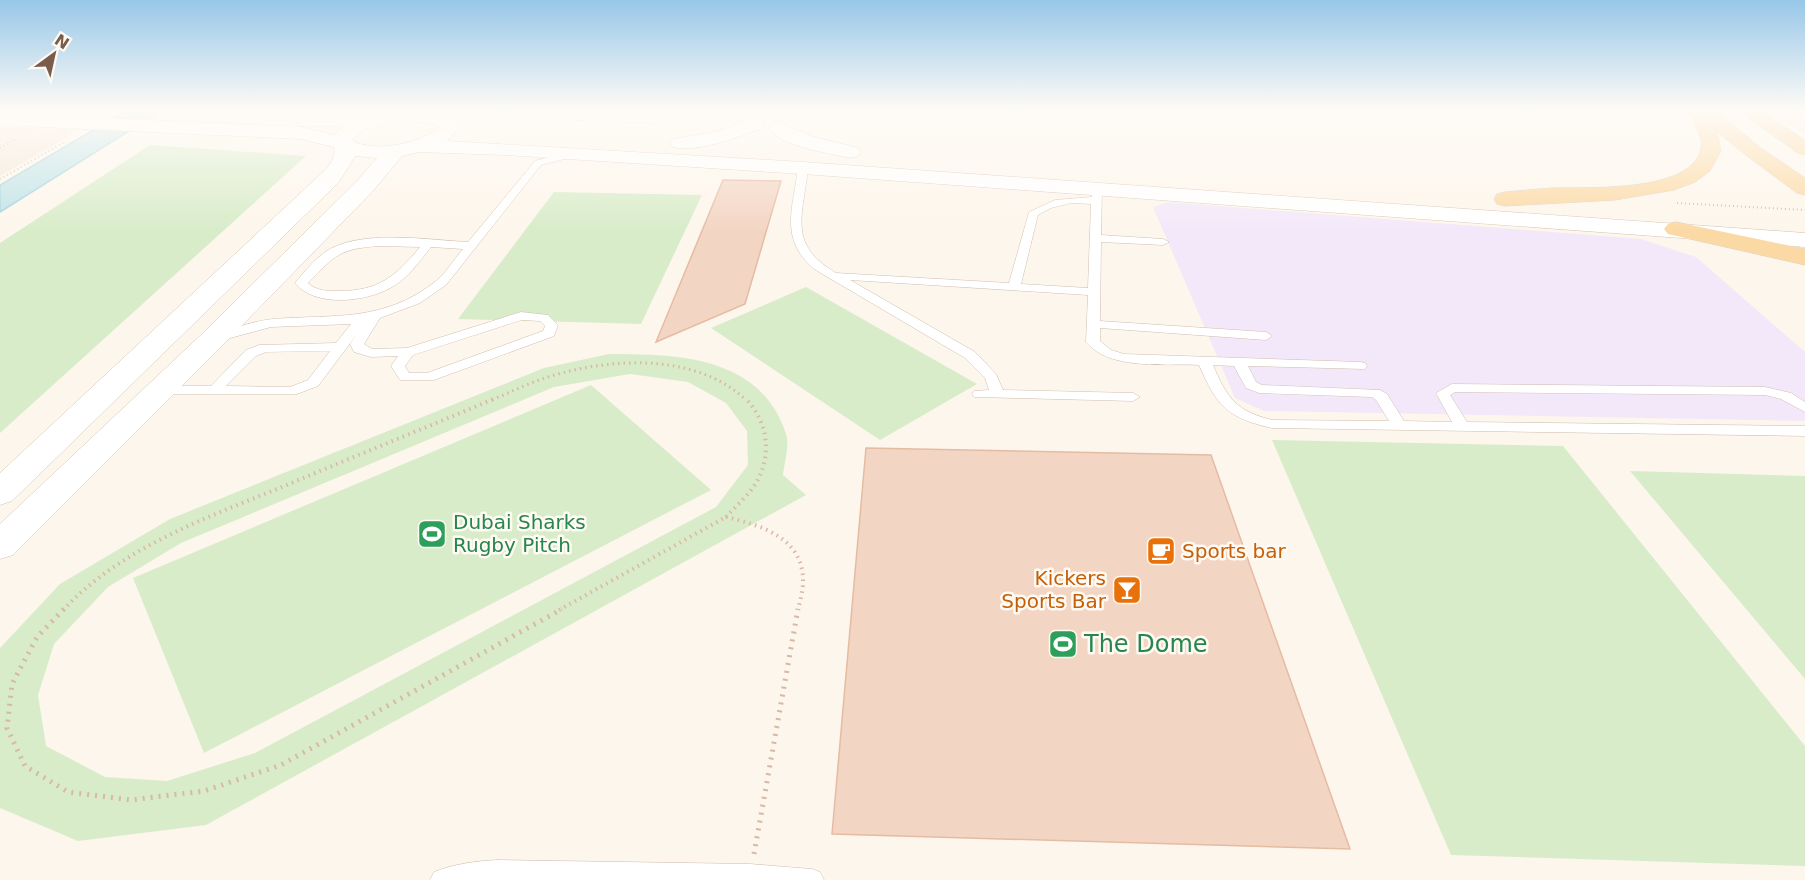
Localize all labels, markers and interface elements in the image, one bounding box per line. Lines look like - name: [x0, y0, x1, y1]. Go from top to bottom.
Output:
- north arrow: [24, 24, 84, 84]
- text: N: [51, 30, 73, 53]
- place label: Dubai Sharks Rugby Pitch: [453, 510, 586, 557]
- sports icon: Dubai Sharks Rugby Pitch: [416, 518, 448, 550]
- cafe icon: Sports bar: [1145, 535, 1177, 567]
- place label: Sports bar: [1182, 539, 1286, 563]
- place label: Kickers Sports Bar: [1001, 566, 1107, 613]
- bar icon: Kickers Sports Bar: [1111, 574, 1143, 606]
- sports icon: The Dome: [1047, 628, 1079, 660]
- place label: The Dome: [1083, 630, 1208, 658]

